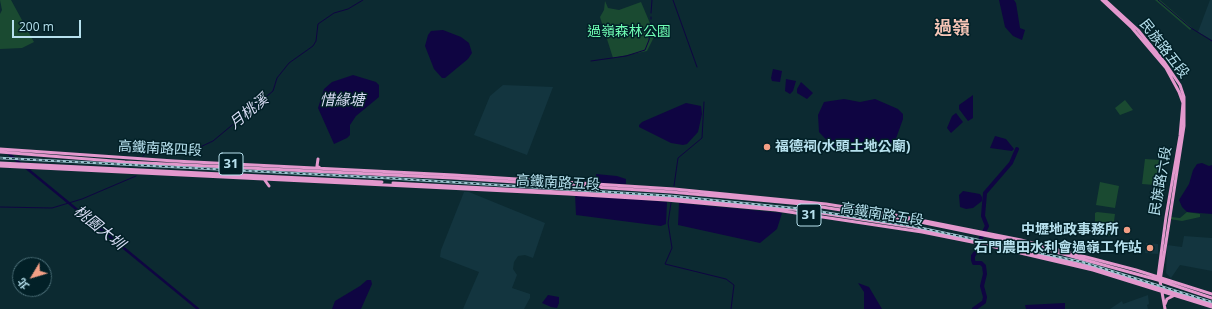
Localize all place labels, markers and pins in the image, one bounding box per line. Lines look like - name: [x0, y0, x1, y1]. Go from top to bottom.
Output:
- place label: 福德祠(水頭土地公廟): [775, 139, 910, 155]
- marker: 福德祠(水頭土地公廟): [762, 142, 772, 152]
- place label: 中壢地政事務所: [1021, 222, 1119, 238]
- marker: 中壢地政事務所: [1122, 225, 1132, 235]
- place label: 石門農田水利會過嶺工作站: [974, 240, 1142, 256]
- marker: 石門農田水利會過嶺工作站: [1145, 243, 1155, 253]

